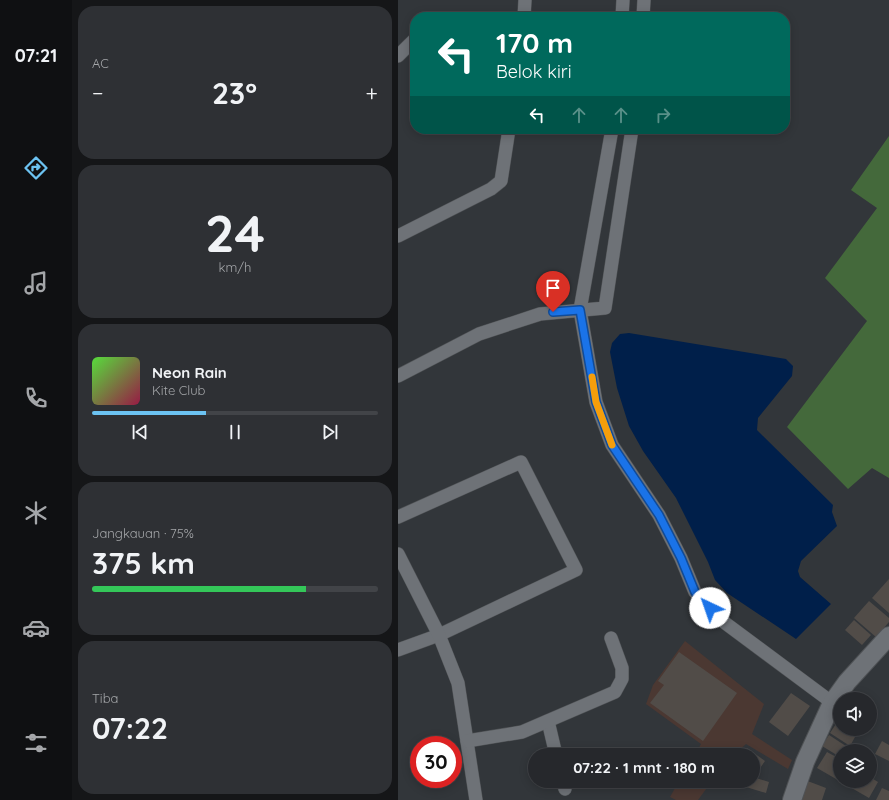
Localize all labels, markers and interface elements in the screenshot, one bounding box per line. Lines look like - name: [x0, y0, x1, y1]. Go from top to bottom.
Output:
- text: 170 m: [496, 25, 573, 60]
- icon: left: [430, 28, 482, 80]
- text: 07:21: [15, 44, 57, 67]
- text: AC: [92, 55, 109, 71]
- text: Belok kiri: [496, 60, 572, 83]
- text: 23°: [212, 74, 257, 112]
- text: −: [92, 79, 103, 107]
- text: +: [366, 79, 378, 107]
- icon: left: [526, 104, 548, 126]
- icon: ahead: [568, 104, 590, 126]
- icon: ahead: [610, 104, 632, 126]
- icon: right: [652, 104, 674, 126]
- icon: directions: [22, 154, 50, 182]
- text: 24: [205, 200, 265, 265]
- text: km/h: [219, 259, 251, 275]
- icon: music: [22, 269, 50, 297]
- pin: [536, 271, 570, 312]
- icon: arrive: [542, 277, 564, 299]
- text: Neon Rain: [152, 363, 227, 382]
- text: Kite Club: [152, 382, 205, 398]
- icon: phone: [22, 384, 50, 412]
- icon: previous: [129, 421, 151, 443]
- icon: pause: [224, 421, 246, 443]
- icon: next: [319, 421, 341, 443]
- icon: climate: [22, 499, 50, 527]
- text: Jangkauan · 75%: [92, 525, 194, 541]
- text: 375 km: [92, 544, 195, 582]
- position arrow: [689, 587, 731, 629]
- icon: car: [22, 614, 50, 642]
- text: Tiba: [92, 690, 118, 706]
- map controls: [833, 692, 877, 788]
- button: sound: [833, 692, 877, 736]
- text: 07:22: [92, 709, 168, 747]
- icon: filters: [22, 729, 50, 757]
- speed limit sign: 30: [410, 736, 462, 788]
- button: layers: [833, 744, 877, 788]
- text: 07:22 · 1 mnt · 180 m: [573, 758, 715, 777]

